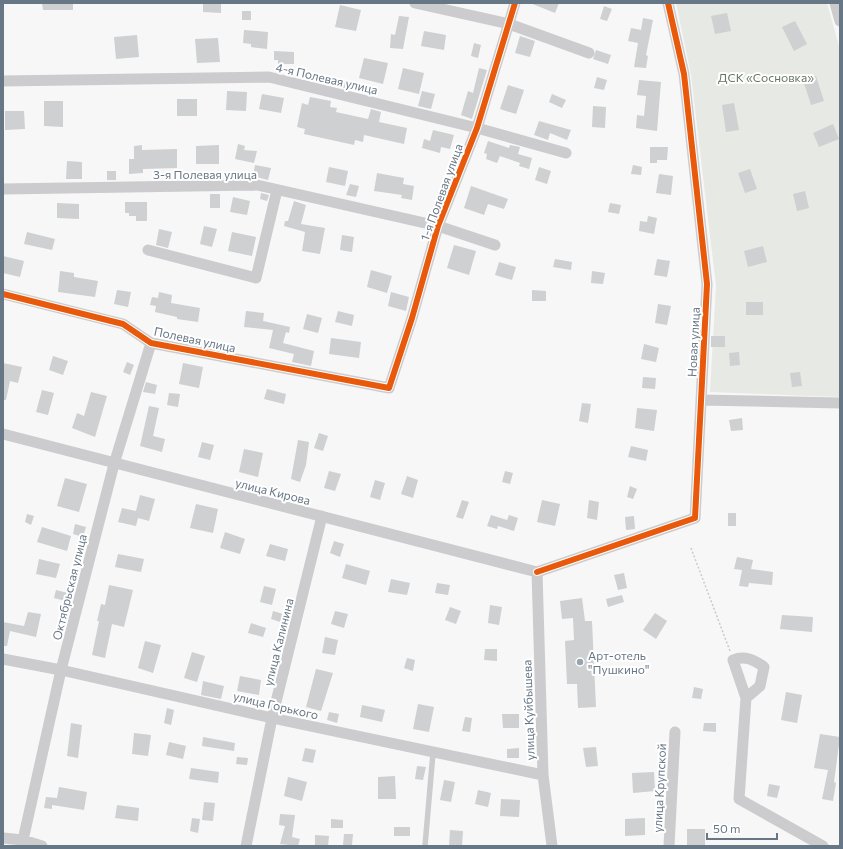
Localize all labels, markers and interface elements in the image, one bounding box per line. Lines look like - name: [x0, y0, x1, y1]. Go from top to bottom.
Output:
- street label: 4-я Полевая улица: [275, 59, 379, 97]
- park label: ДСК «Сосновка»: [718, 70, 814, 84]
- street label: 1-я Полевая улица: [417, 142, 465, 242]
- street label: 3-я Полевая улица: [153, 167, 257, 181]
- street label: Новая улица: [684, 307, 702, 377]
- street label: Полевая улица: [153, 323, 237, 355]
- street label: улица Кирова: [234, 475, 312, 507]
- street label: Октябрьская улица: [49, 533, 89, 641]
- street label: улица Калинина: [260, 597, 296, 687]
- place label: Арт-отель "Пушкино": [588, 648, 649, 676]
- marker: Арт-отель "Пушкино": [575, 657, 585, 667]
- street label: улица Куйбышева: [519, 659, 537, 761]
- street label: улица Горького: [232, 688, 320, 722]
- street label: улица Крупской: [650, 743, 668, 833]
- scale bar: [707, 815, 777, 841]
- text: 50 m: [713, 821, 741, 835]

